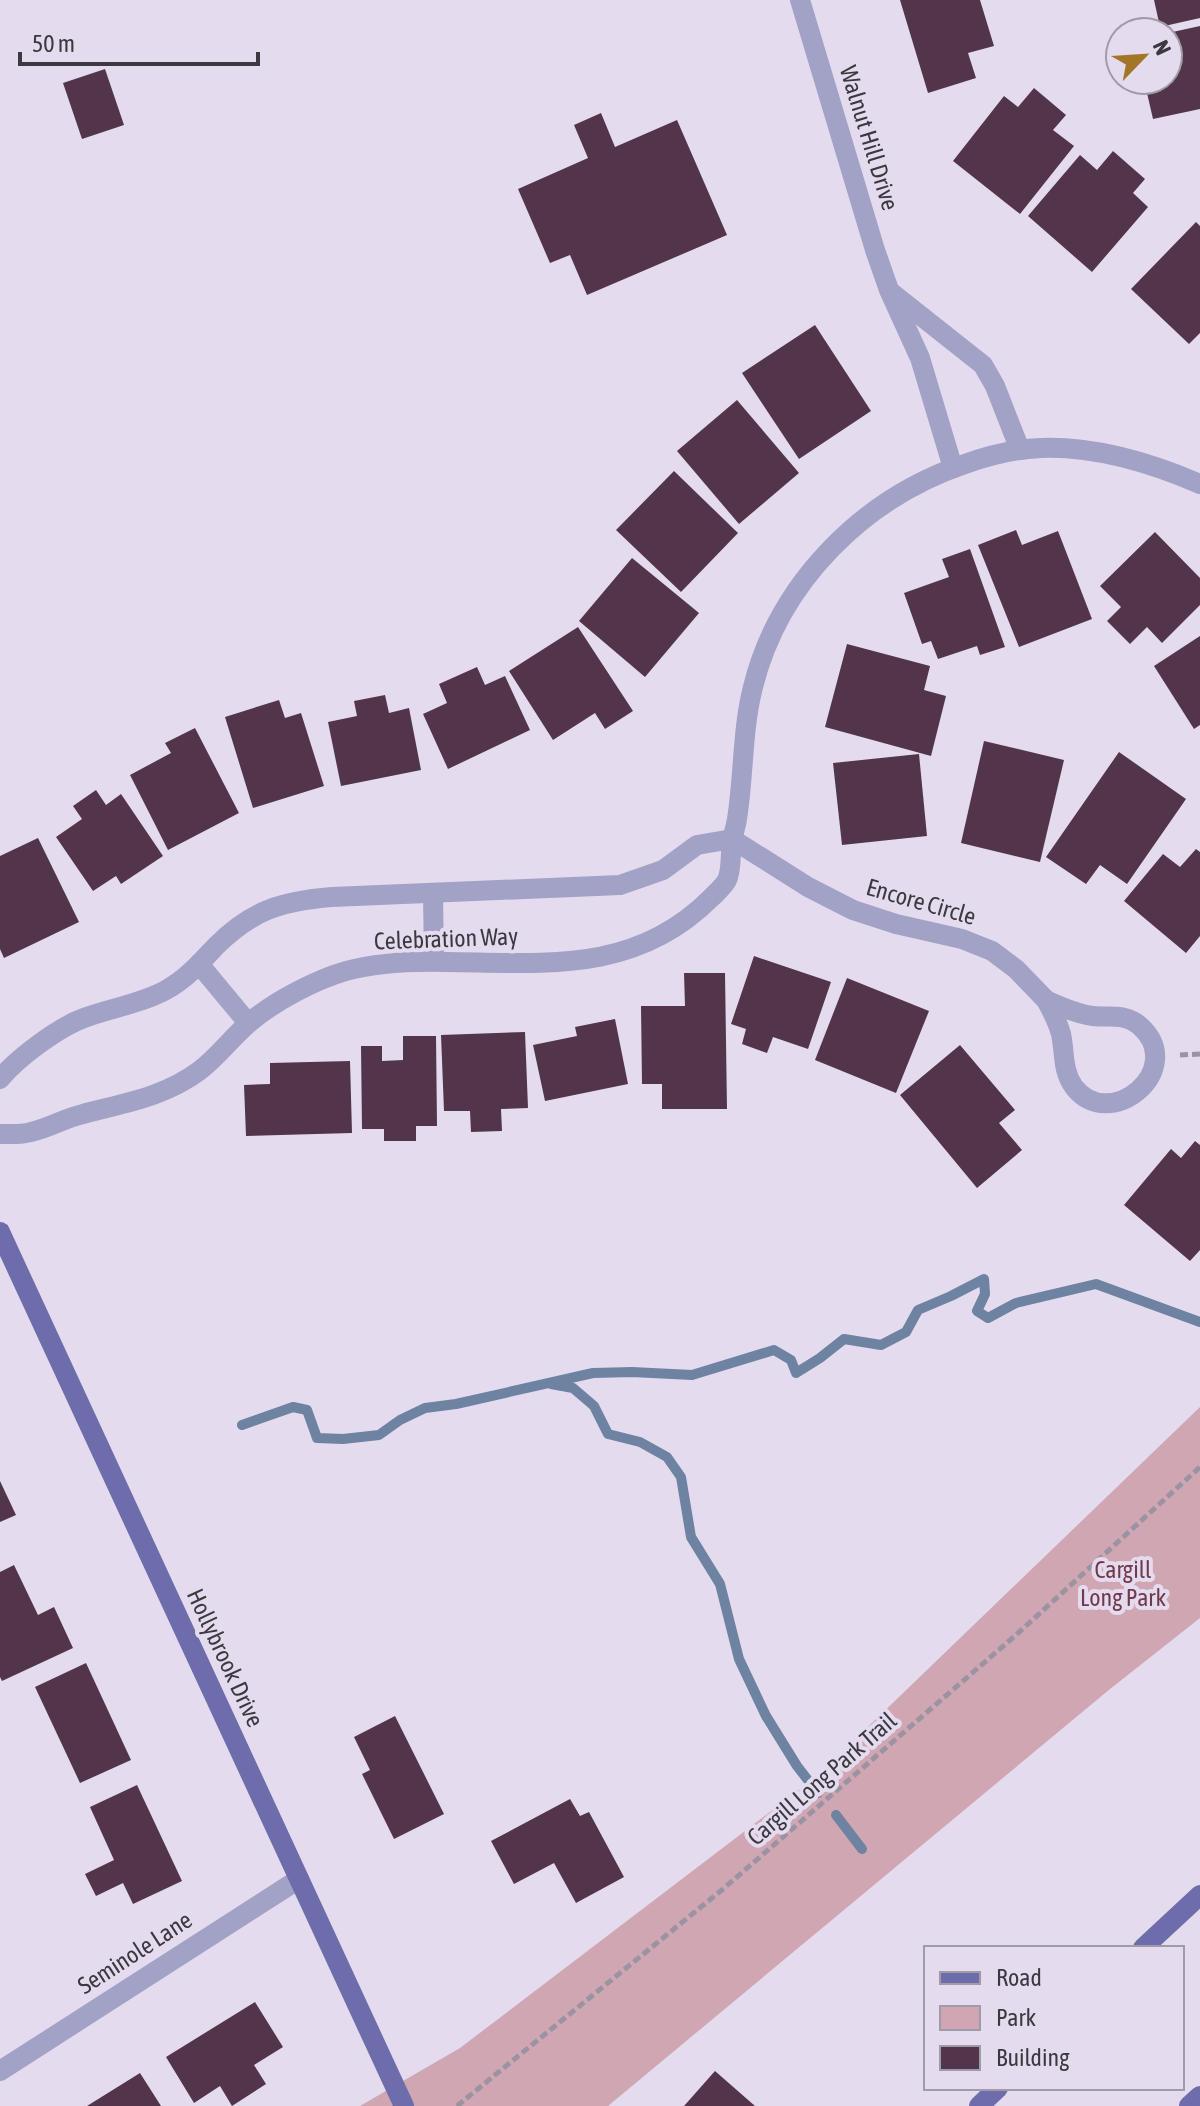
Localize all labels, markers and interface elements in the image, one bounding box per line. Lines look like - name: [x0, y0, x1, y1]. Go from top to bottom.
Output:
- scale bar: [20, 16, 258, 66]
- north arrow: [1104, 16, 1184, 96]
- text: 50 m: [32, 30, 75, 57]
- text: N: [1148, 36, 1177, 59]
- street label: Walnut Hill Drive: [835, 62, 904, 213]
- street label: Encore Circle: [863, 873, 979, 930]
- street label: Celebration Way: [373, 922, 519, 955]
- park label: Cargill Long Park: [1080, 1556, 1166, 1611]
- street label: Hollybrook Drive: [182, 1585, 269, 1731]
- street label: Cargill Long Park Trail: [742, 1706, 902, 1851]
- street label: Seminole Lane: [73, 1906, 197, 1999]
- legend: [924, 1946, 1184, 2090]
- text: Road: [996, 1964, 1042, 1991]
- text: Park: [996, 2004, 1037, 2031]
- text: Building: [996, 2044, 1070, 2071]

